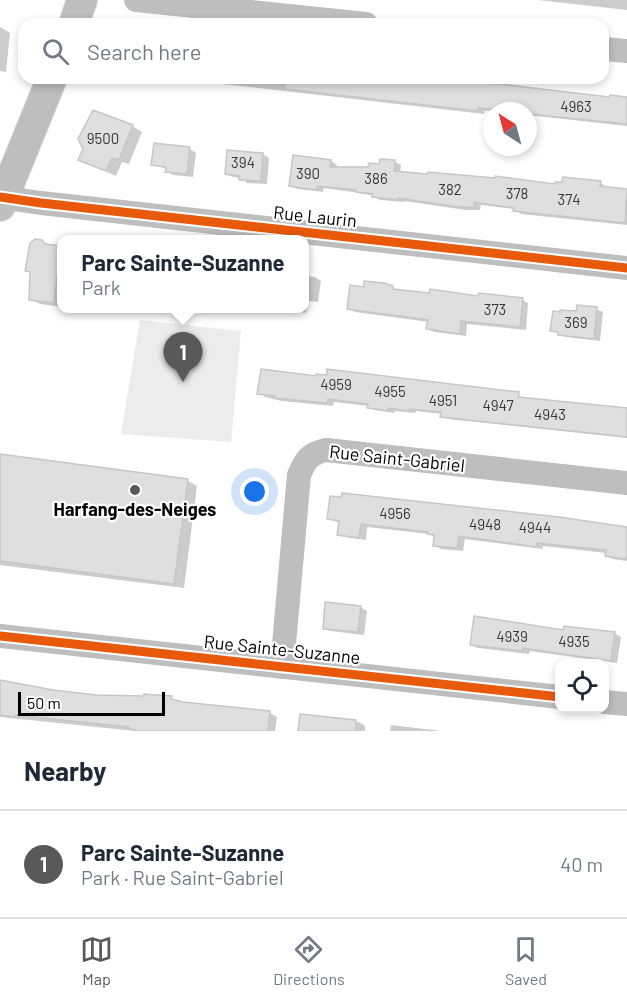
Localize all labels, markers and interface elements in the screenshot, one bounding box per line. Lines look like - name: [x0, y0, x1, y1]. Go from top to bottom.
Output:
- search box: [18, 18, 609, 84]
- icon: search: [39, 35, 72, 68]
- text: Search here: [87, 38, 201, 64]
- house number: 4963: [560, 97, 592, 115]
- north arrow: [483, 102, 537, 156]
- house number: 9500: [87, 129, 119, 147]
- house number: 394: [231, 153, 255, 171]
- house number: 390: [296, 164, 320, 182]
- house number: 386: [364, 169, 388, 187]
- house number: 382: [438, 180, 462, 198]
- house number: 378: [506, 184, 528, 202]
- house number: 374: [557, 190, 581, 208]
- street label: Rue Laurin: [272, 201, 358, 231]
- popup: [57, 235, 309, 313]
- text: Parc Sainte-Suzanne: [81, 249, 285, 275]
- text: Park: [81, 275, 121, 299]
- house number: 373: [484, 300, 506, 318]
- house number: 369: [564, 313, 588, 331]
- pin: 1: [164, 332, 202, 382]
- house number: 4959: [320, 375, 352, 393]
- house number: 4955: [374, 382, 406, 400]
- house number: 4951: [429, 391, 457, 409]
- house number: 4947: [483, 396, 514, 414]
- house number: 4943: [534, 405, 566, 423]
- street label: Rue Saint-Gabriel: [328, 440, 466, 476]
- your location: [240, 477, 269, 506]
- marker: Harfang-des-Neiges: [128, 483, 142, 497]
- place label: Harfang-des-Neiges: [54, 498, 216, 520]
- house number: 4956: [379, 504, 411, 522]
- house number: 4948: [469, 515, 501, 533]
- house number: 4944: [519, 518, 551, 536]
- house number: 4939: [496, 627, 528, 645]
- street label: Rue Sainte-Suzanne: [203, 630, 361, 668]
- house number: 4935: [558, 632, 590, 650]
- map controls: [555, 659, 609, 713]
- button: locate: [555, 659, 609, 713]
- scale bar: [18, 689, 165, 716]
- text: 50 m: [27, 693, 61, 712]
- text: Nearby: [24, 755, 106, 786]
- text: Parc Sainte-Suzanne: [81, 839, 284, 865]
- text: 1: [40, 852, 47, 876]
- text: 40 m: [560, 852, 603, 876]
- text: Park · Rue Saint-Gabriel: [81, 865, 284, 889]
- tab: Map: [80, 933, 113, 988]
- tab: Directions: [273, 933, 345, 988]
- tab: Saved: [505, 933, 547, 988]

